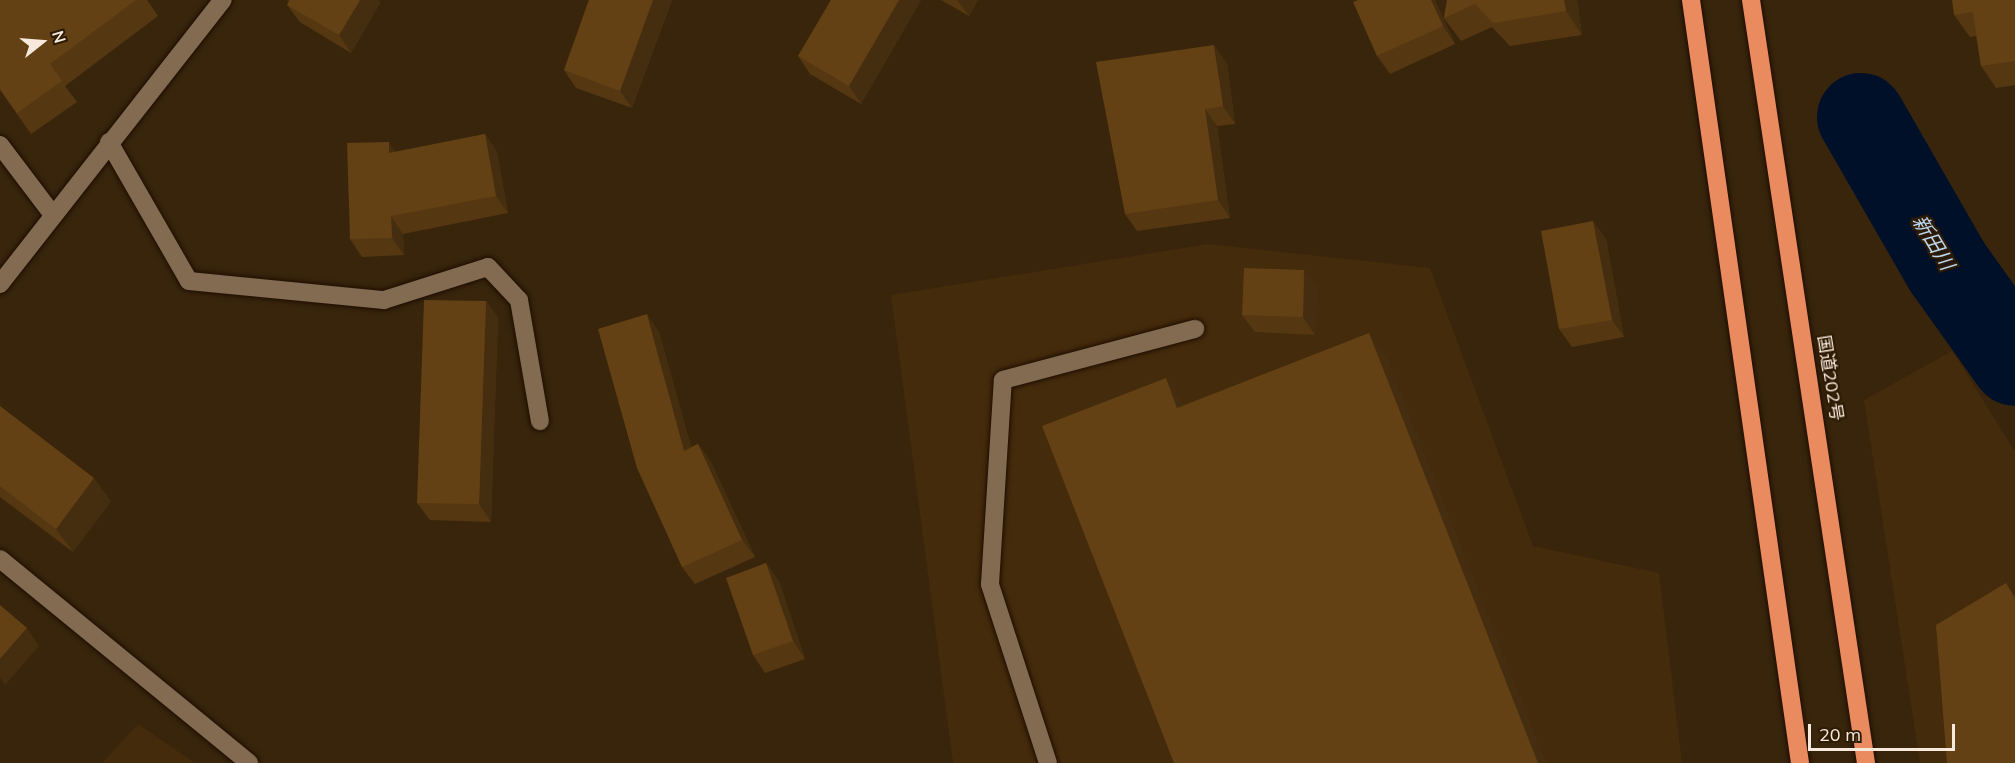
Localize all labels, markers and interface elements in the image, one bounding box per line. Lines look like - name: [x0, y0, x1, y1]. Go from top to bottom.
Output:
- north arrow: [12, 12, 72, 72]
- text: N: [48, 28, 71, 45]
- water label: 新田川: [1908, 210, 1960, 274]
- street label: 国道202号: [1813, 334, 1847, 422]
- scale bar: [1811, 712, 1958, 750]
- text: 20 m: [1819, 723, 1861, 746]

